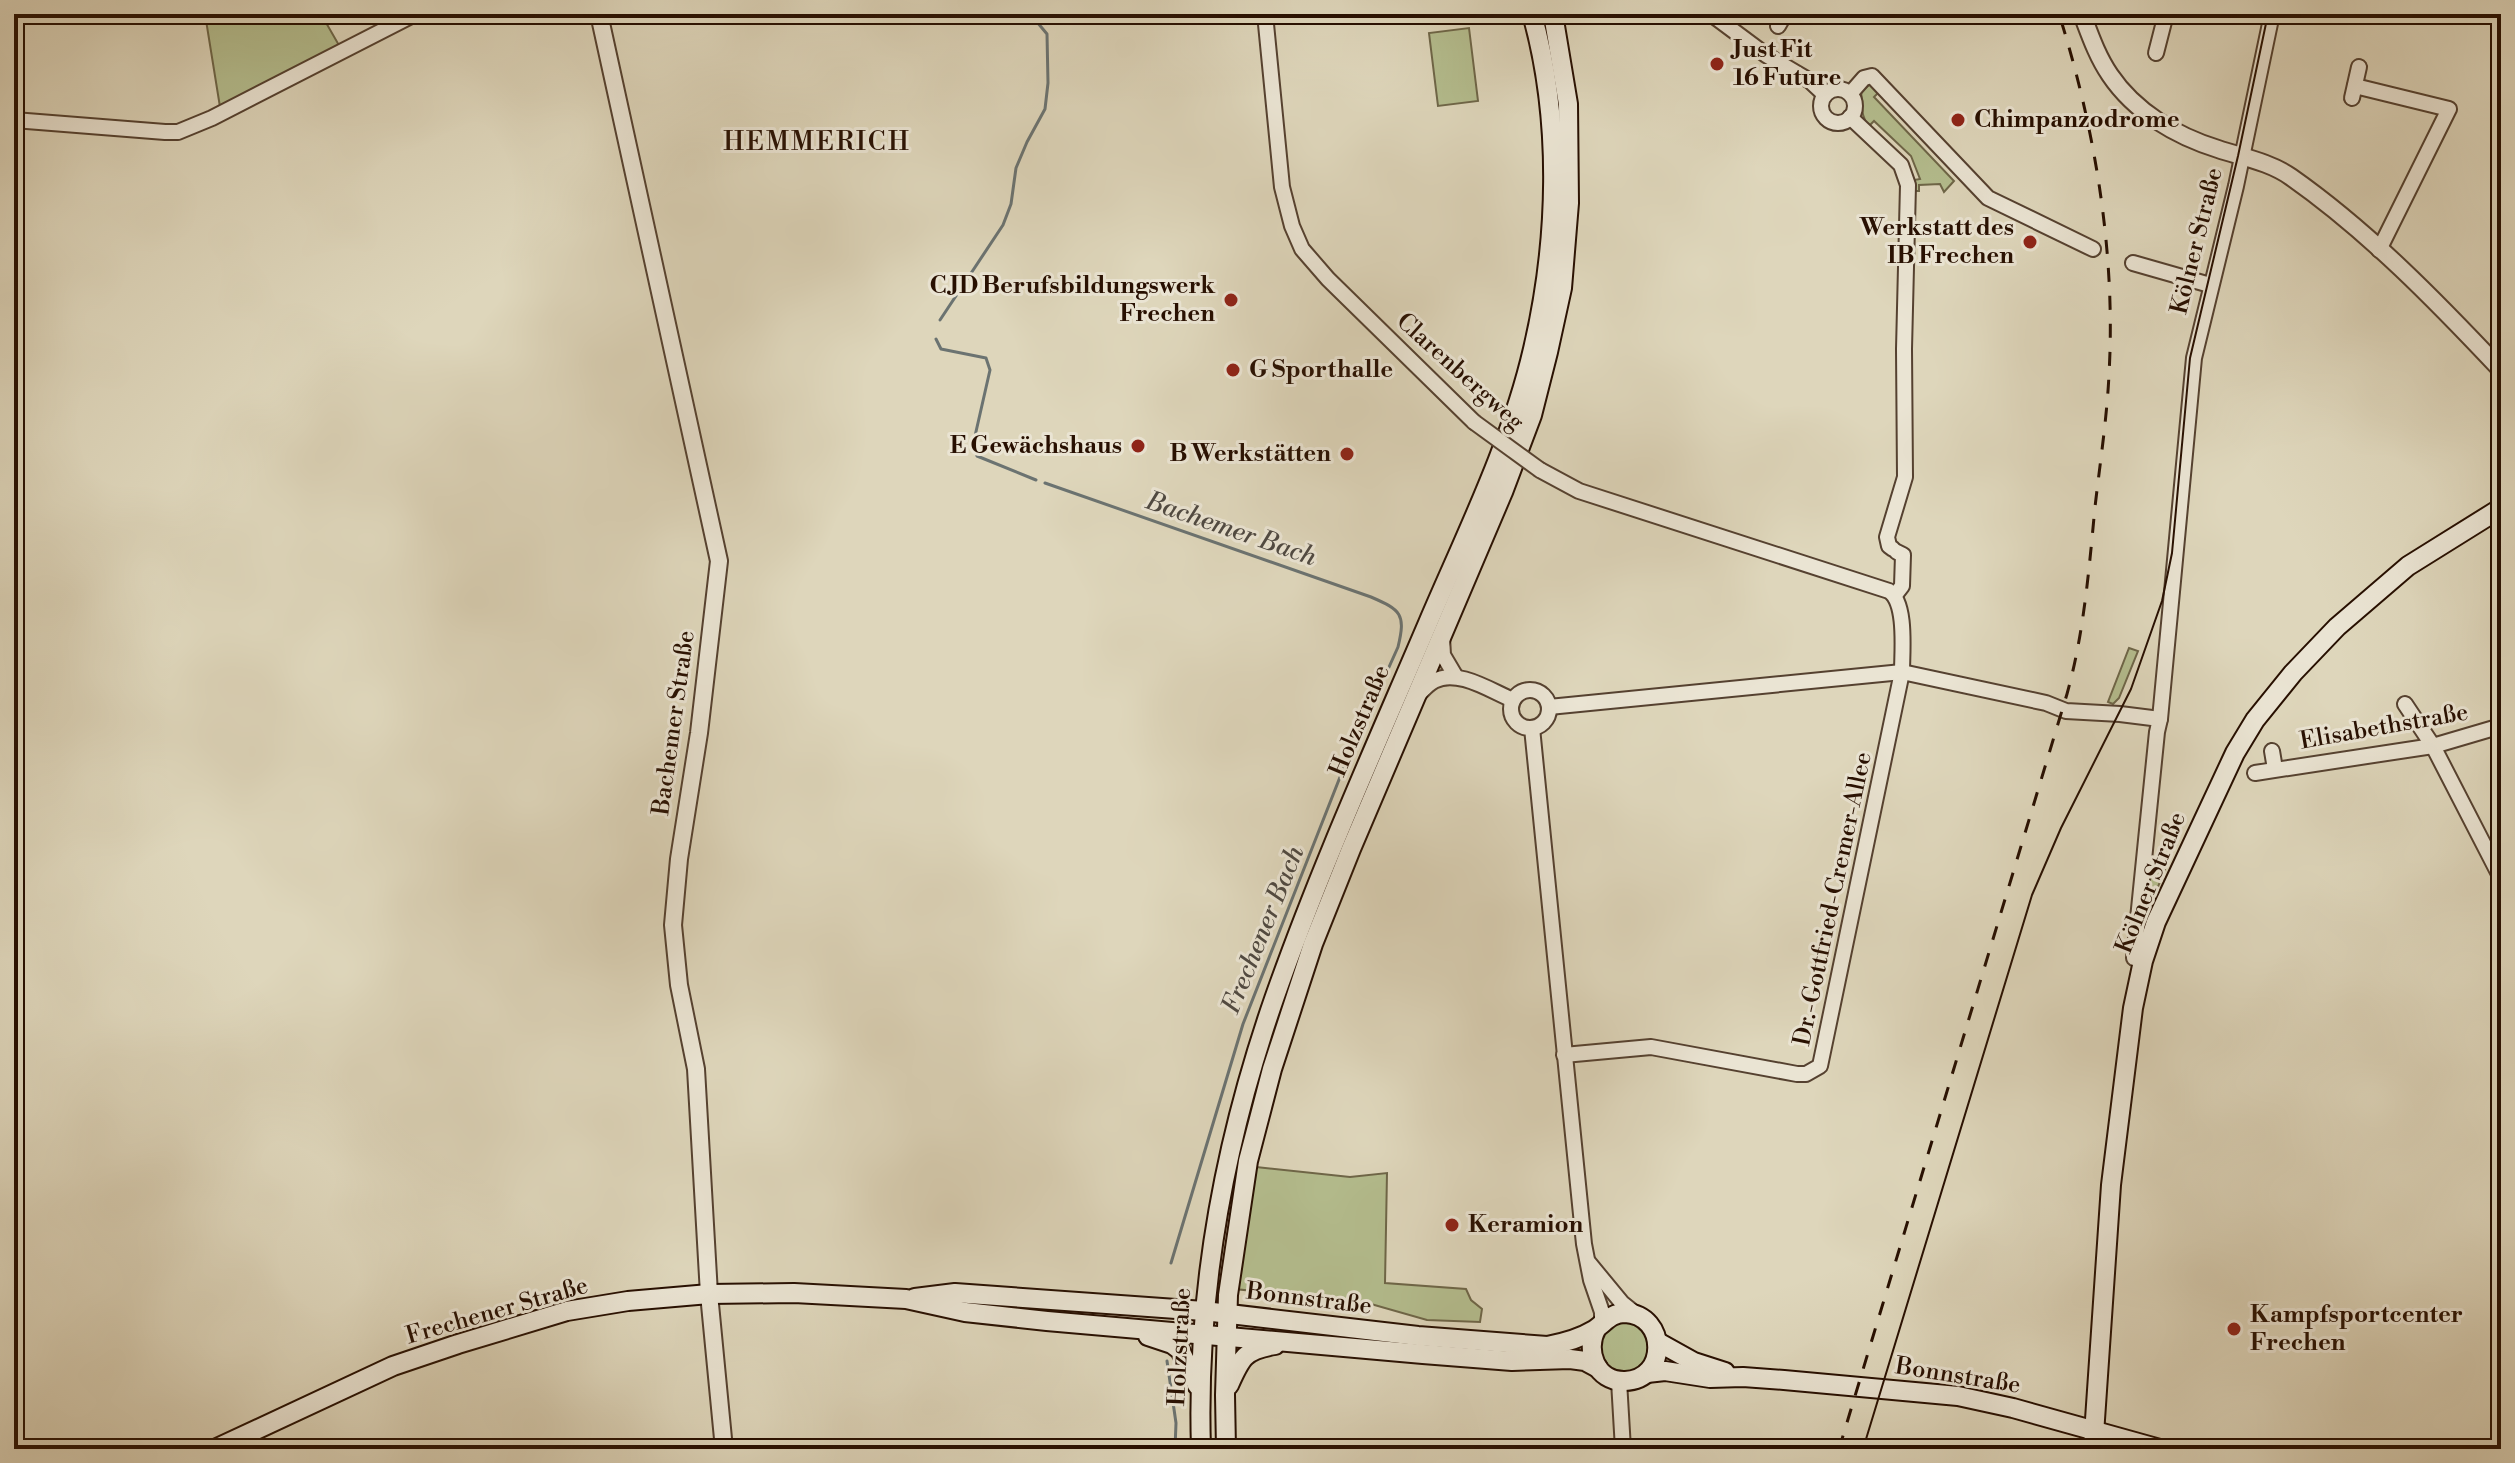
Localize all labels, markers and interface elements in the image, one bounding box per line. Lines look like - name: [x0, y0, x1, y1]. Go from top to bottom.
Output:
- place label: Just Fit 16 Future: [1730, 35, 1841, 93]
- marker: Just Fit 16 Future: [1708, 55, 1726, 73]
- place label: Chimpanzodrome: [1974, 105, 2180, 135]
- marker: Chimpanzodrome: [1949, 111, 1967, 129]
- district label: HEMMERICH: [723, 126, 911, 158]
- street label: Kölner Straße: [2164, 165, 2230, 317]
- place label: Werkstatt des IB Frechen: [1859, 213, 2014, 271]
- marker: Werkstatt des IB Frechen: [2021, 233, 2039, 251]
- place label: CJD Berufsbildungswerk Frechen: [929, 271, 1216, 329]
- marker: CJD Berufsbildungswerk Frechen: [1222, 291, 1240, 309]
- street label: Clarenbergweg: [1390, 307, 1531, 438]
- place label: G Sporthalle: [1249, 355, 1393, 385]
- marker: G Sporthalle: [1224, 361, 1242, 379]
- place label: E Gewächshaus: [950, 431, 1122, 461]
- marker: E Gewächshaus: [1129, 437, 1147, 455]
- place label: B Werkstätten: [1169, 439, 1331, 469]
- marker: B Werkstätten: [1338, 445, 1356, 463]
- water label: Bachemer Bach: [1141, 485, 1321, 573]
- street label: Bachemer Straße: [646, 629, 702, 818]
- street label: Holzstraße: [1323, 661, 1397, 781]
- street label: Elisabethstraße: [2298, 697, 2470, 757]
- street label: Dr.-Gottfried-Cremer-Allee: [1787, 749, 1879, 1049]
- street label: Kölner Straße: [2109, 808, 2193, 958]
- water label: Frechener Bach: [1215, 841, 1311, 1019]
- place label: Keramion: [1468, 1210, 1584, 1240]
- marker: Keramion: [1443, 1216, 1461, 1234]
- street label: Frechener Straße: [402, 1271, 592, 1351]
- street label: Bonnstraße: [1244, 1276, 1373, 1322]
- street label: Holzstraße: [1162, 1287, 1198, 1407]
- place label: Kampfsportcenter Frechen: [2250, 1300, 2463, 1358]
- marker: Kampfsportcenter Frechen: [2225, 1320, 2243, 1338]
- street label: Bonnstraße: [1892, 1351, 2023, 1401]

